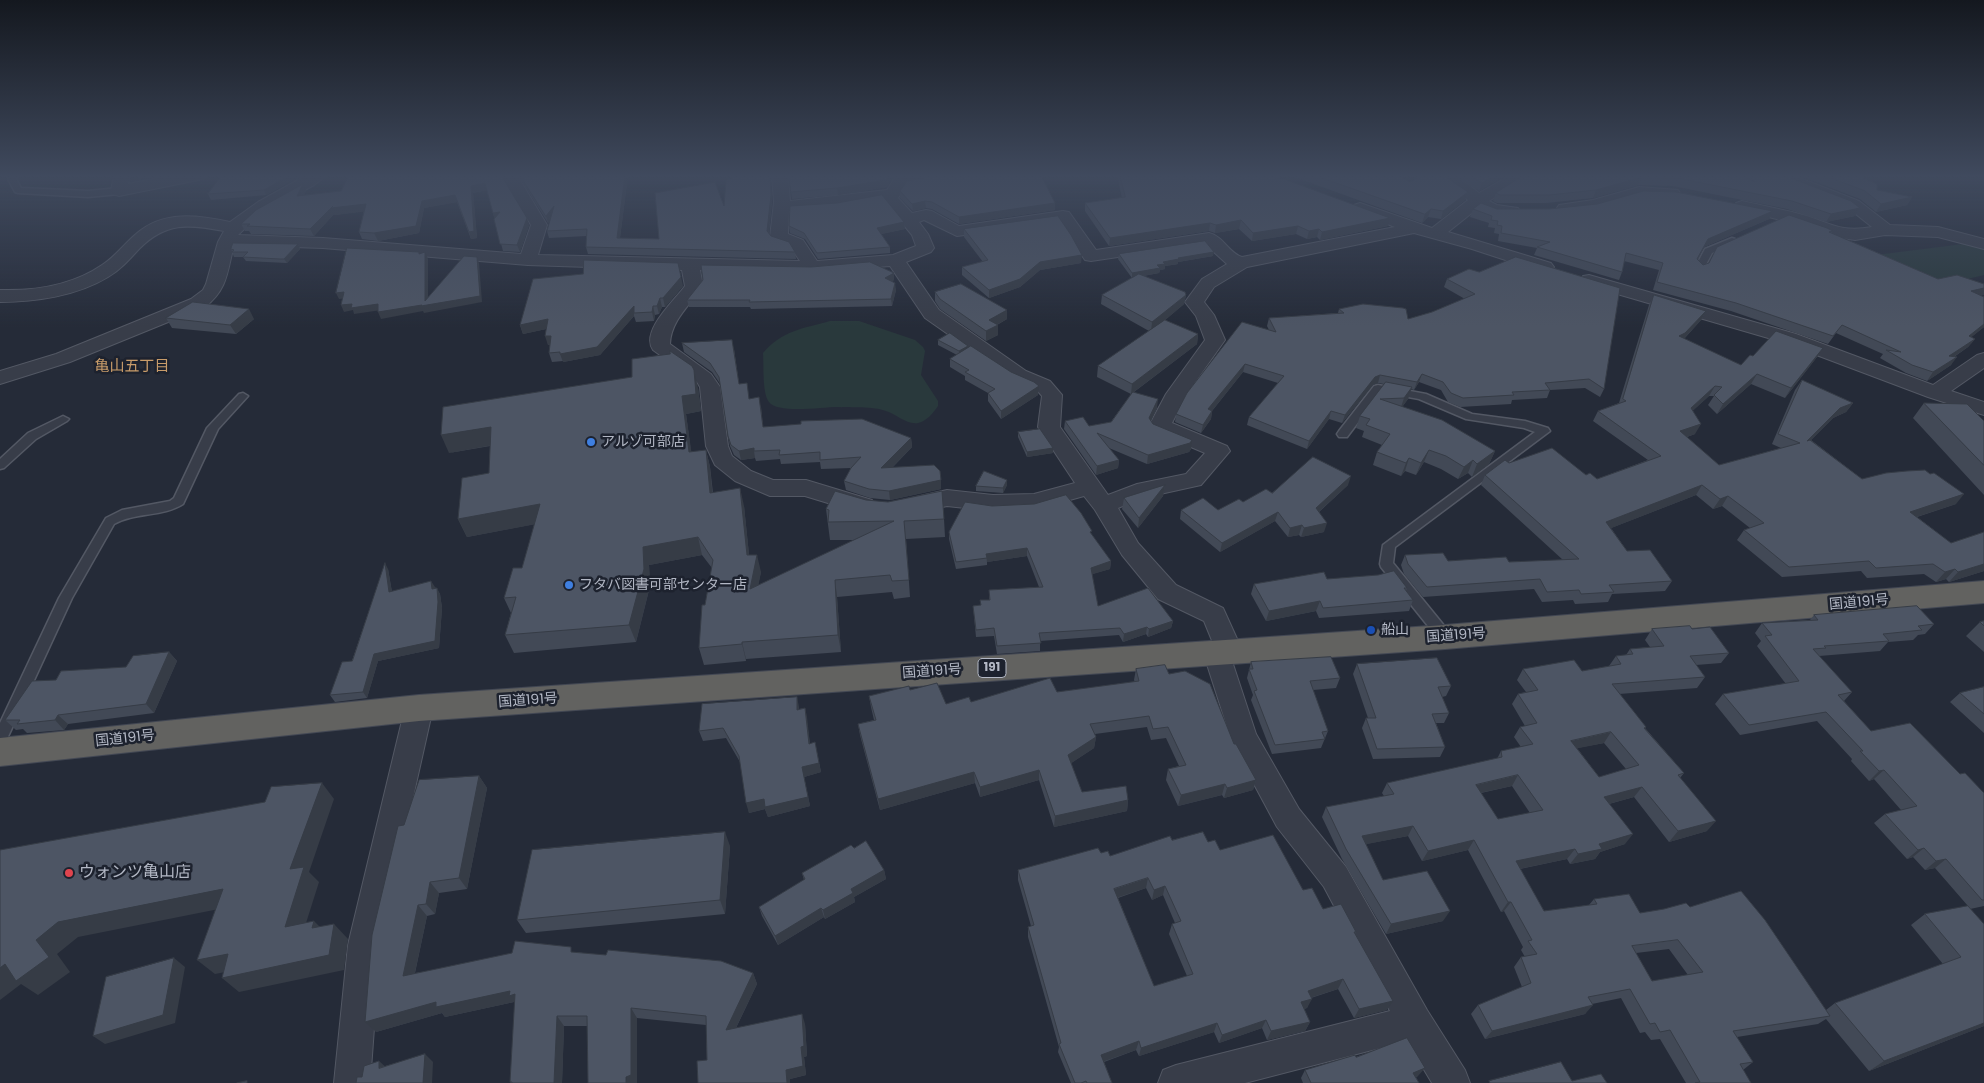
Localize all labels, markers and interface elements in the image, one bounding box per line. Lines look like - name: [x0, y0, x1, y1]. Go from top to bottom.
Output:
- district label: 亀山五丁目: [95, 358, 169, 376]
- place label: アルゾ可部店: [601, 434, 685, 450]
- marker: アルゾ可部店: [585, 436, 597, 448]
- place label: フタバ図書可部センター店: [579, 577, 747, 593]
- marker: フタバ図書可部センター店: [563, 579, 575, 591]
- street label: 国道191号: [1828, 592, 1890, 614]
- place label: 船山: [1381, 622, 1409, 638]
- marker: 船山: [1365, 624, 1377, 636]
- street label: 国道191号: [1426, 626, 1486, 646]
- road number: 191: [978, 658, 1006, 678]
- street label: 国道191号: [902, 662, 962, 682]
- street label: 国道191号: [498, 691, 558, 711]
- street label: 国道191号: [94, 728, 156, 750]
- place label: ウォンツ亀山店: [79, 863, 191, 883]
- marker: ウォンツ亀山店: [63, 867, 75, 879]

